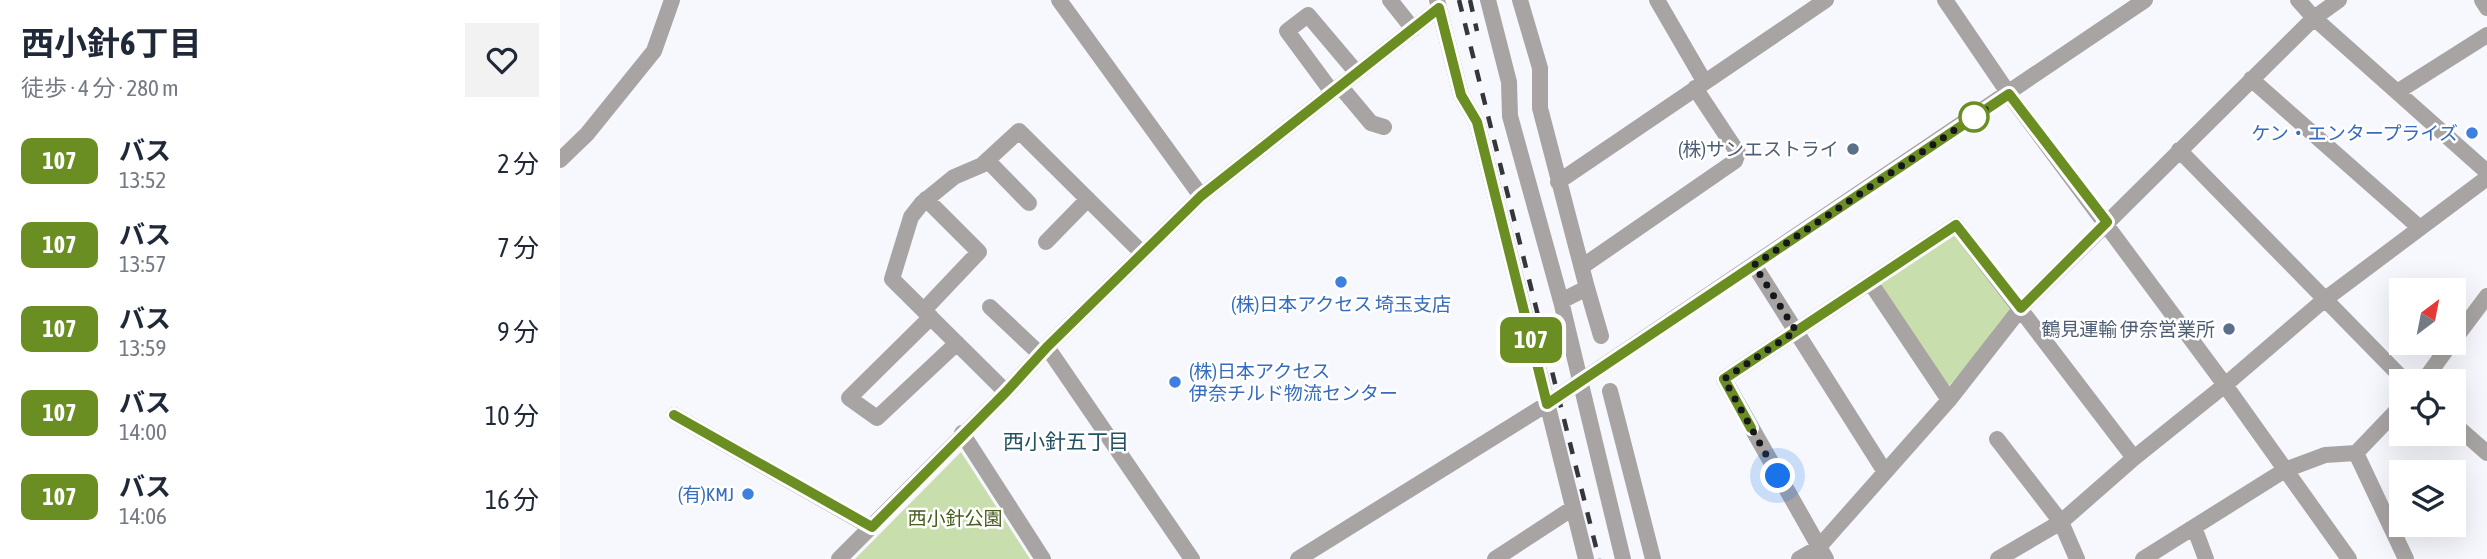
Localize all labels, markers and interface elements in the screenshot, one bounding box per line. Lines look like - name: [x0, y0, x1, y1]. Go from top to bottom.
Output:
- button: heart: [465, 23, 539, 97]
- text: 西小針6丁目: [21, 24, 202, 62]
- text: 徒歩 · 4 分 · 280 m: [21, 75, 179, 101]
- unlabelled marker: [1959, 102, 1989, 132]
- place label: ケン・エンタープライズ: [2251, 122, 2458, 144]
- marker: ケン・エンタープライズ: [2464, 125, 2480, 141]
- text: バス: [119, 136, 171, 166]
- place label: (株)サンエストライ: [1678, 138, 1839, 160]
- marker: (株)サンエストライ: [1845, 141, 1861, 157]
- text: 107: [43, 147, 76, 174]
- text: 2 分: [497, 149, 539, 179]
- text: 13:52: [119, 167, 166, 193]
- text: バス: [119, 220, 171, 250]
- text: 107: [43, 231, 76, 258]
- text: 7 分: [497, 233, 539, 263]
- text: 13:57: [119, 251, 166, 277]
- marker: (株)日本アクセス 埼玉支店: [1333, 274, 1349, 290]
- north arrow: [2389, 278, 2466, 355]
- map controls: [2389, 278, 2466, 537]
- place label: (株)日本アクセス 埼玉支店: [1231, 293, 1451, 315]
- text: バス: [119, 304, 171, 334]
- text: 107: [43, 315, 76, 342]
- text: 9 分: [497, 317, 539, 347]
- line badge: 107: [1491, 317, 1571, 363]
- place label: 鶴見運輸 伊奈営業所: [2041, 318, 2215, 340]
- marker: 鶴見運輸 伊奈営業所: [2221, 321, 2237, 337]
- text: 107: [1514, 326, 1548, 353]
- text: 13:59: [119, 335, 166, 361]
- place label: (株)日本アクセス 伊奈チルド物流センター: [1189, 360, 1398, 404]
- button: locate: [2389, 369, 2466, 446]
- marker: (株)日本アクセス 伊奈チルド物流センター: [1167, 374, 1183, 390]
- text: バス: [119, 388, 171, 418]
- text: 107: [43, 399, 76, 426]
- text: 10 分: [485, 401, 539, 431]
- text: 14:00: [119, 419, 167, 445]
- district label: 西小針五丁目: [1003, 429, 1129, 453]
- your location: [1760, 458, 1795, 493]
- button: layers: [2389, 460, 2466, 537]
- text: バス: [119, 472, 171, 502]
- text: 107: [43, 483, 76, 510]
- place label: (有)KMJ: [678, 483, 734, 505]
- text: 16 分: [485, 485, 539, 515]
- marker: (有)KMJ: [740, 486, 756, 502]
- text: 14:06: [119, 503, 167, 529]
- park label: 西小針公園: [907, 507, 1003, 529]

